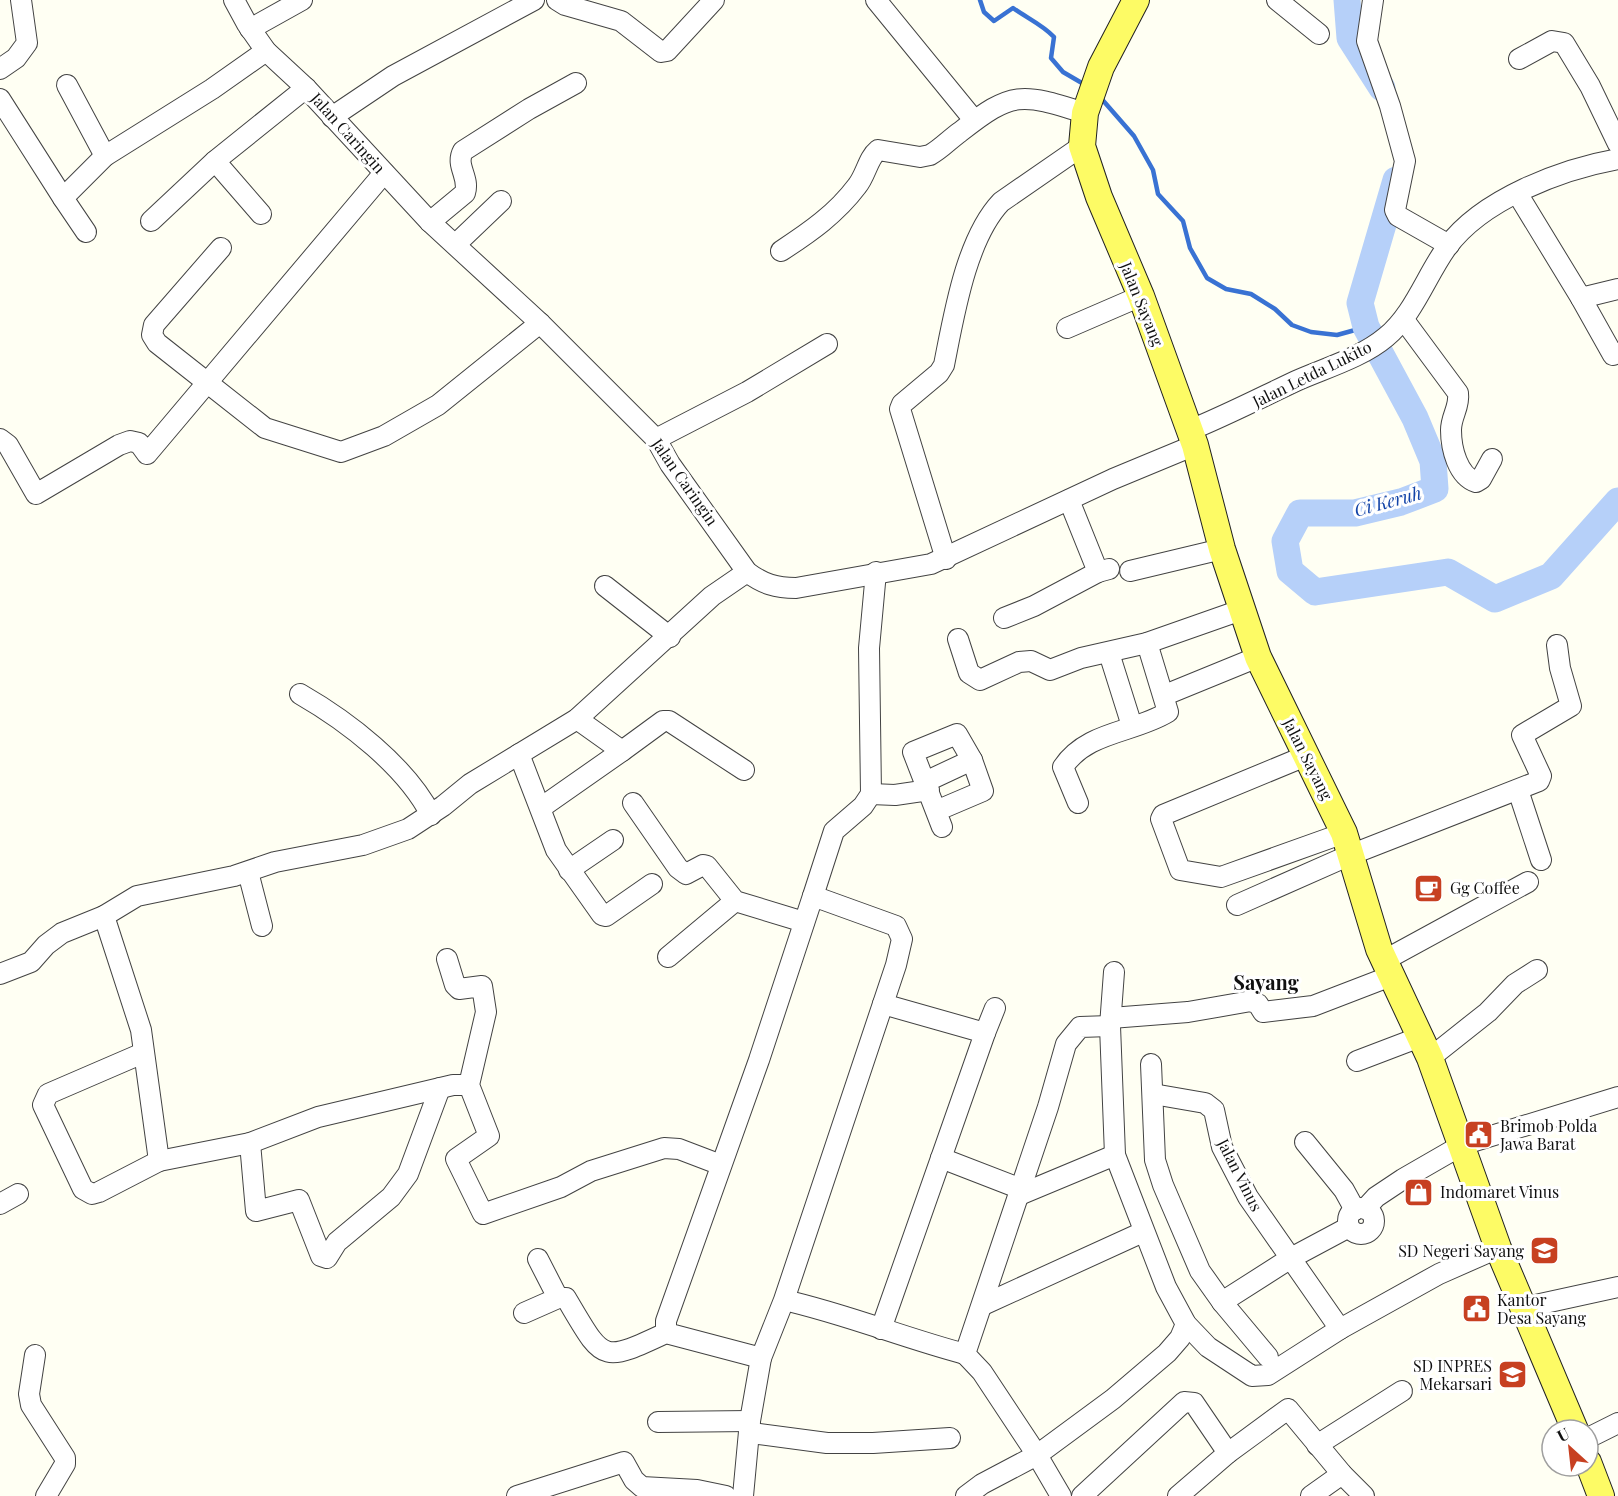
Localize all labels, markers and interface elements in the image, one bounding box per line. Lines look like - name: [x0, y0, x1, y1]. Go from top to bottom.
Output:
- street label: Jalan Caringin: [306, 87, 391, 178]
- street label: Jalan Sayang: [1116, 258, 1169, 350]
- street label: Jalan Letda Lukito: [1248, 336, 1375, 412]
- street label: Jalan Caringin: [647, 433, 723, 530]
- water label: Ci Keruh: [1351, 481, 1424, 522]
- street label: Jalan Sayang: [1278, 713, 1338, 804]
- cafe icon: Gg Coffee: [1413, 872, 1445, 904]
- place label: Gg Coffee: [1450, 877, 1520, 898]
- district label: Sayang: [1233, 968, 1299, 995]
- place label: Brimob Polda Jawa Barat: [1499, 1115, 1597, 1154]
- public building icon: Brimob Polda Jawa Barat: [1463, 1119, 1495, 1151]
- street label: Jalan Vinus: [1213, 1134, 1268, 1215]
- shop icon: Indomaret Vinus: [1403, 1176, 1435, 1208]
- place label: Indomaret Vinus: [1440, 1181, 1559, 1202]
- school or university icon: SD Negeri Sayang: [1529, 1235, 1561, 1267]
- place label: SD Negeri Sayang: [1398, 1240, 1525, 1261]
- place label: Kantor Desa Sayang: [1497, 1289, 1586, 1328]
- public building icon: Kantor Desa Sayang: [1460, 1293, 1492, 1325]
- place label: SD INPRES Mekarsari: [1413, 1355, 1492, 1394]
- school or university icon: SD INPRES Mekarsari: [1497, 1359, 1529, 1391]
- north arrow: [1540, 1418, 1600, 1478]
- text: U: [1553, 1422, 1573, 1446]

